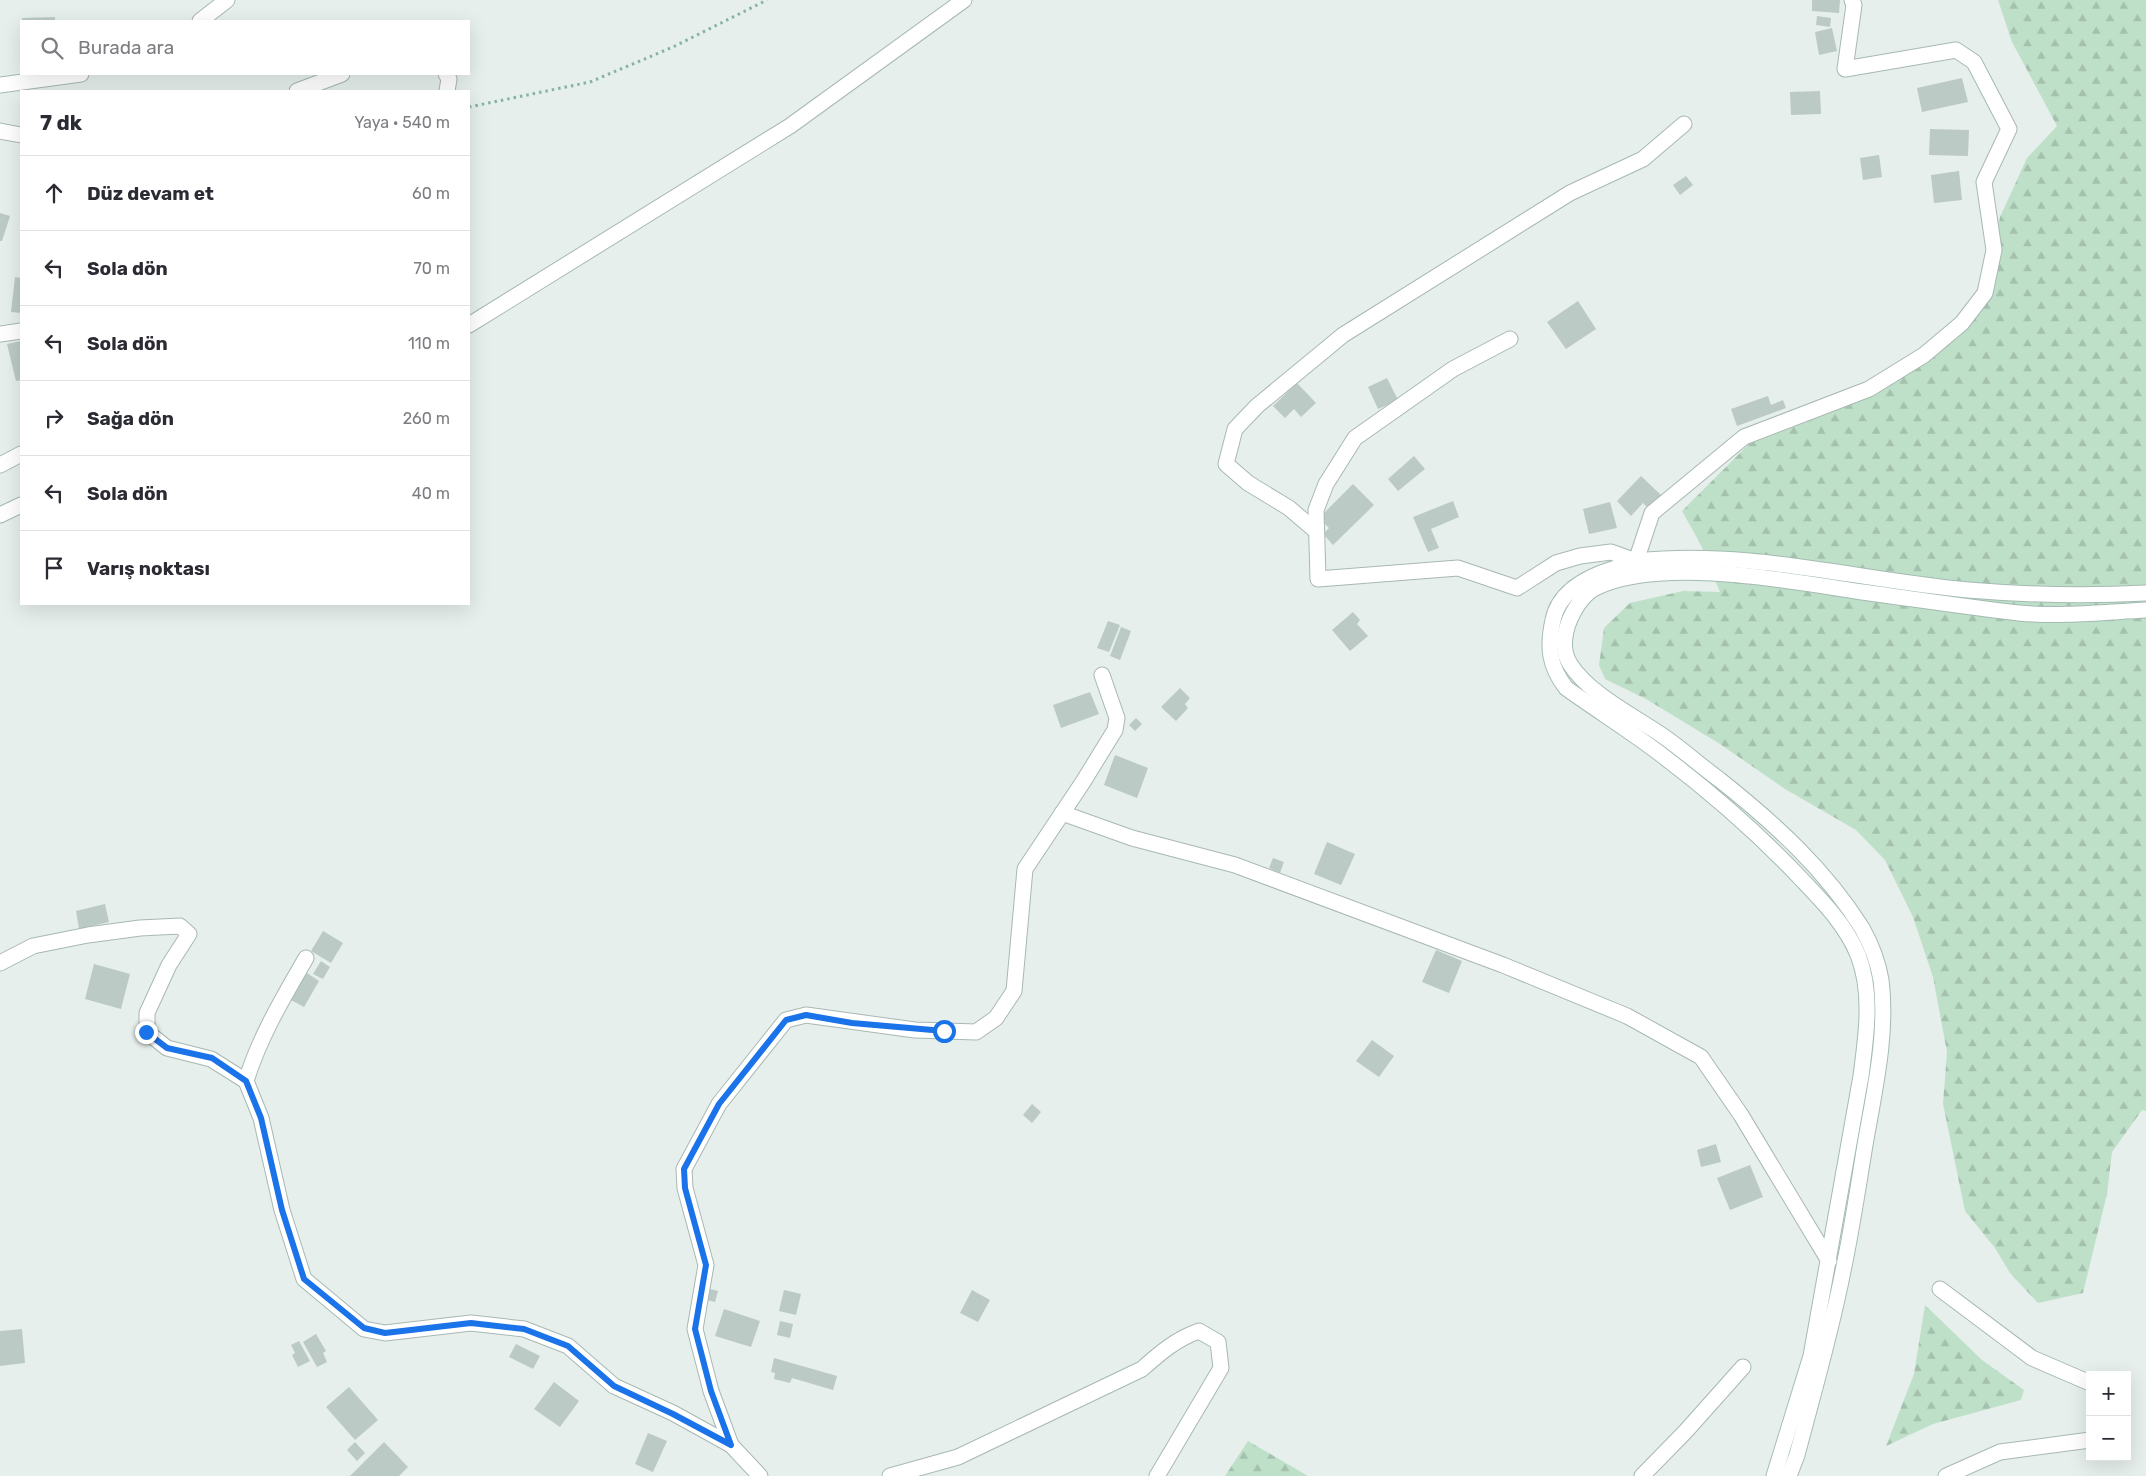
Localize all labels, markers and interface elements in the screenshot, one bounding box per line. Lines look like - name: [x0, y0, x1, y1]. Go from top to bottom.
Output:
- search box: [20, 20, 470, 75]
- icon: search: [38, 34, 66, 62]
- text: Burada ara: [78, 36, 174, 59]
- text: 7 dk: [40, 110, 82, 135]
- text: Yaya · 540 m: [354, 113, 450, 132]
- icon: ahead: [40, 179, 68, 207]
- text: Düz devam et: [87, 182, 214, 205]
- text: 60 m: [412, 184, 450, 203]
- icon: left: [40, 254, 68, 282]
- text: Sola dön: [87, 257, 168, 280]
- text: 70 m: [413, 259, 450, 278]
- icon: left: [40, 329, 68, 357]
- text: Sola dön: [87, 332, 168, 355]
- text: 110 m: [408, 334, 450, 353]
- icon: right: [40, 404, 68, 432]
- text: Sağa dön: [87, 407, 174, 430]
- text: 260 m: [403, 409, 450, 428]
- icon: left: [40, 479, 68, 507]
- text: Sola dön: [87, 482, 168, 505]
- text: 40 m: [412, 484, 450, 503]
- icon: arrive: [40, 554, 68, 582]
- text: Varış noktası: [87, 557, 210, 580]
- route start: [933, 1020, 956, 1043]
- route end: [135, 1021, 158, 1044]
- map controls: [2086, 1371, 2131, 1461]
- button: +: [2086, 1371, 2131, 1416]
- button: −: [2086, 1416, 2131, 1461]

